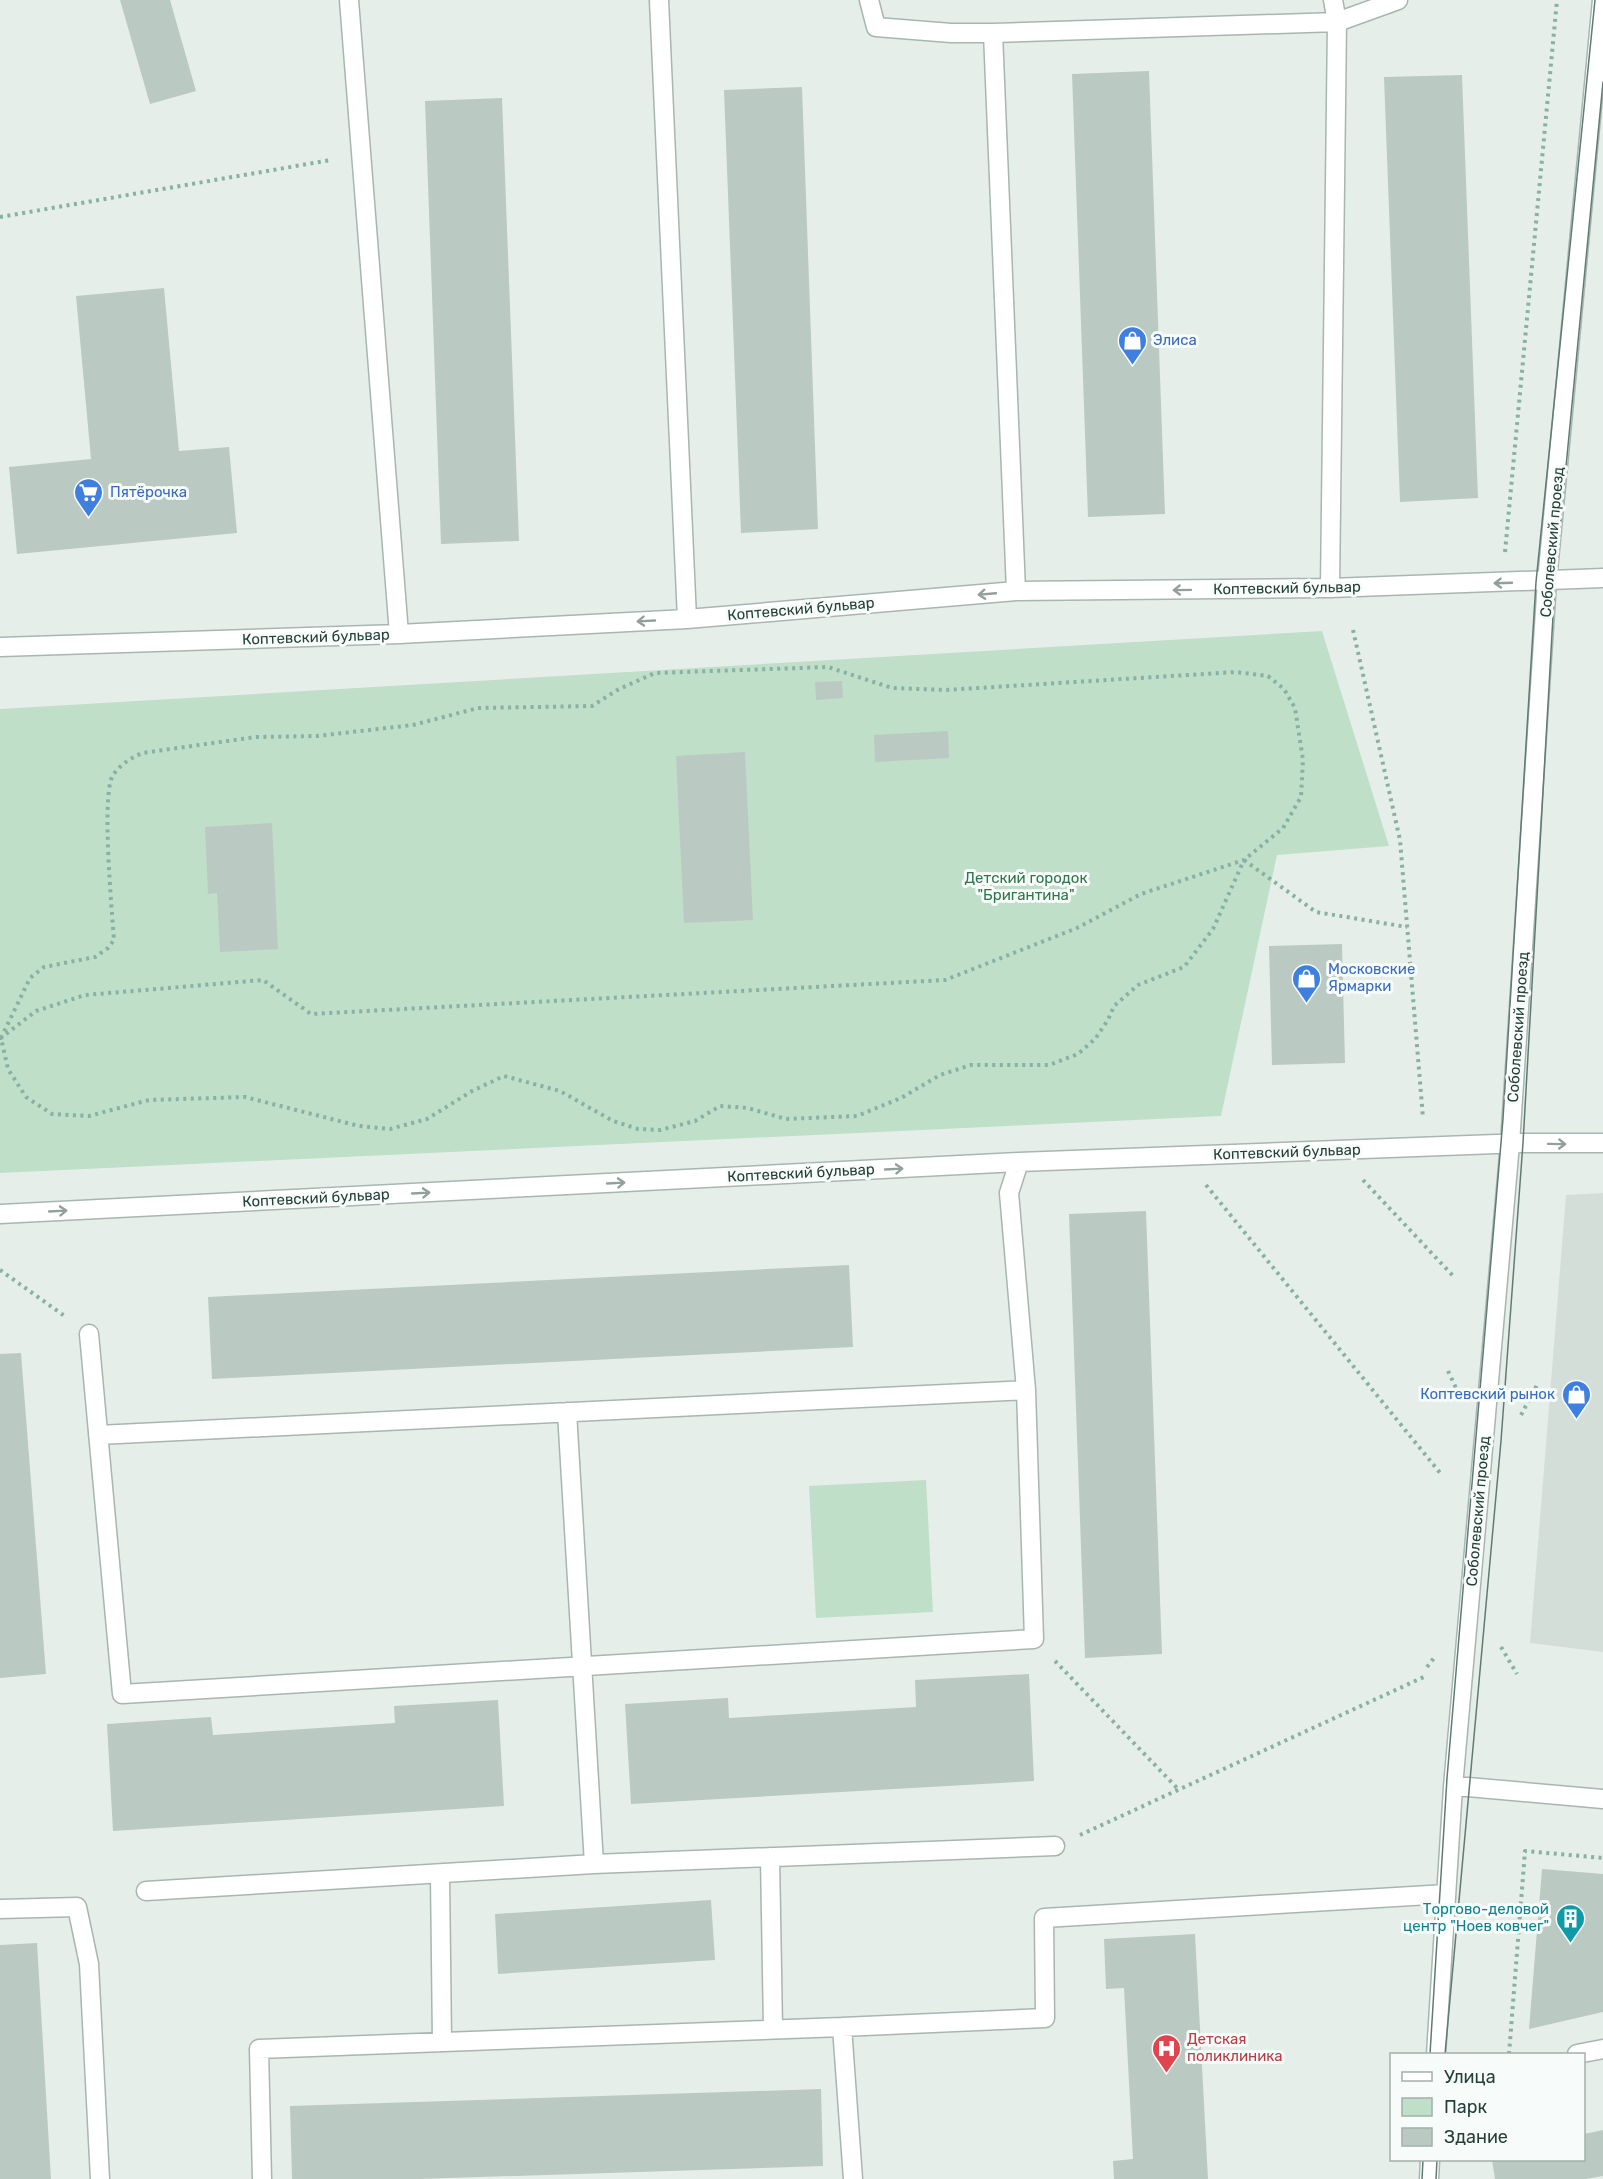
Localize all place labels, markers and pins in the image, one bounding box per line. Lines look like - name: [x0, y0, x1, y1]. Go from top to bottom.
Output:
- shop icon: Элиса: [1116, 324, 1148, 366]
- place label: Элиса: [1153, 331, 1197, 349]
- supermarket icon: Пятёрочка: [73, 476, 105, 518]
- place label: Пятёрочка: [110, 483, 187, 501]
- place label: Московские Ярмарки: [1328, 960, 1415, 995]
- shop icon: Московские Ярмарки: [1291, 962, 1323, 1004]
- shop icon: Коптевский рынок: [1560, 1378, 1592, 1420]
- place label: Коптевский рынок: [1420, 1385, 1555, 1403]
- place label: Торгово-деловой центр "Ноев ковчег": [1403, 1900, 1549, 1935]
- building icon: Торгово-деловой центр "Ноев ковчег": [1554, 1902, 1586, 1944]
- place label: Детская поликлиника: [1187, 2030, 1283, 2065]
- hospital icon: Детская поликлиника: [1150, 2032, 1182, 2074]

